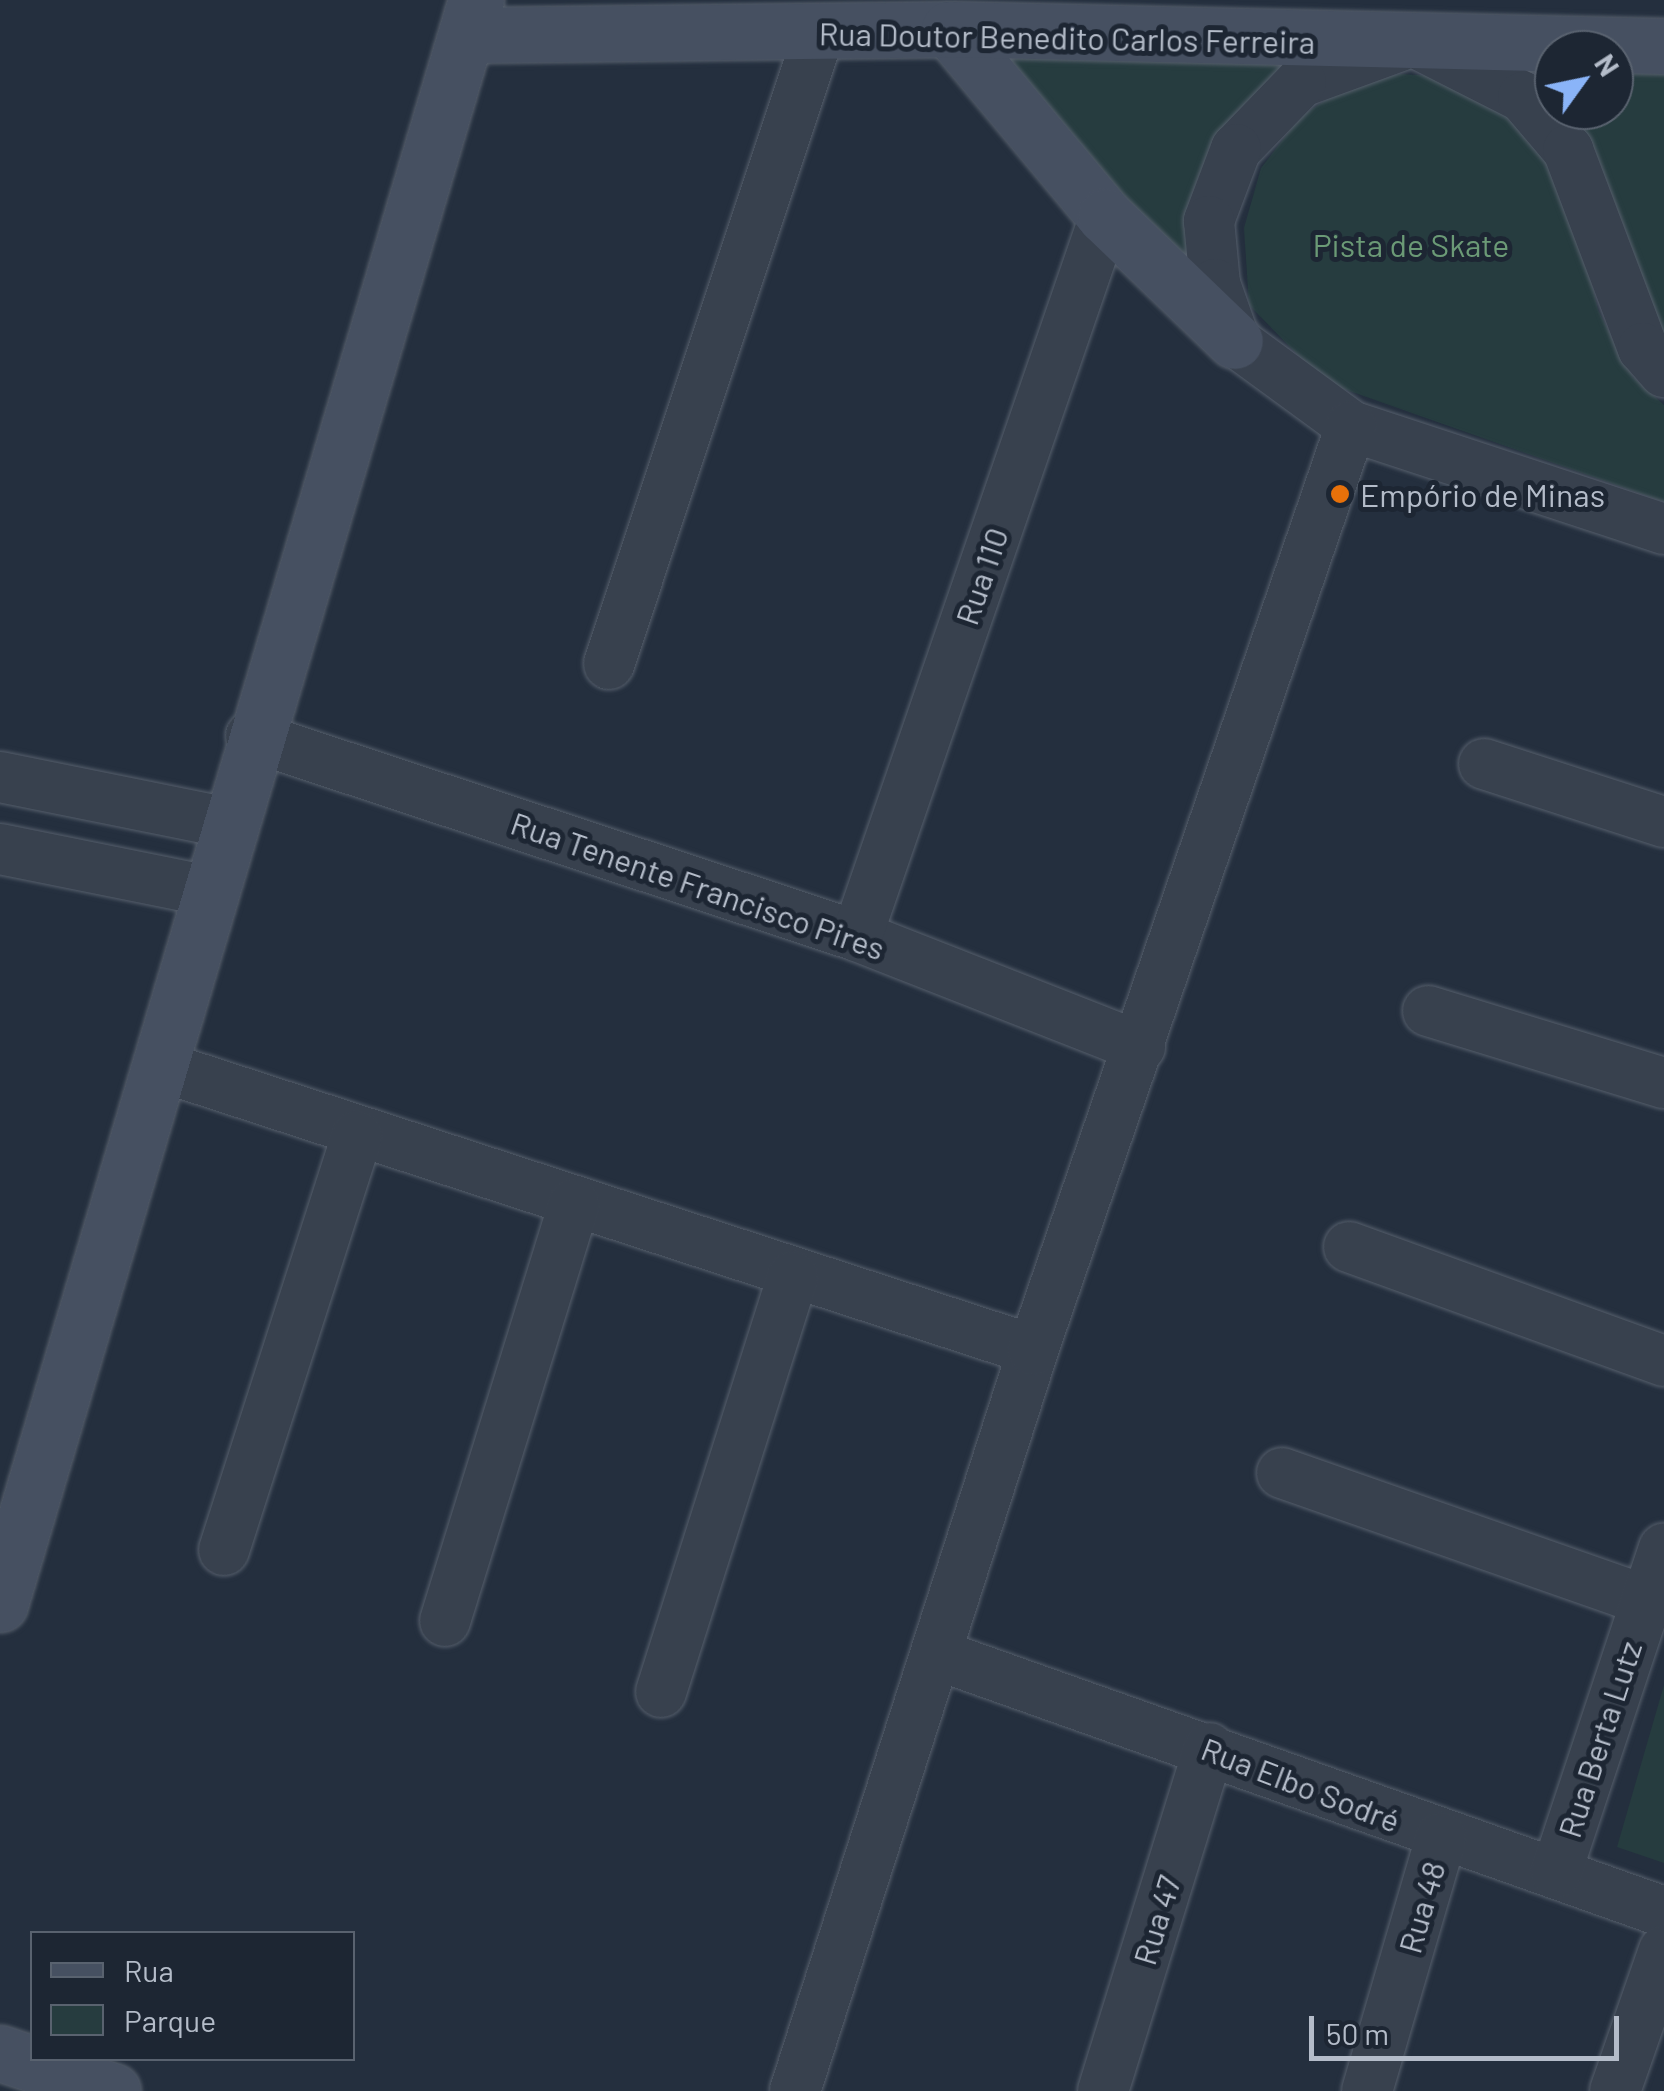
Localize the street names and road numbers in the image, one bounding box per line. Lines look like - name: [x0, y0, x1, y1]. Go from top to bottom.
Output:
- street label: Rua Doutor Benedito Carlos Ferreira: [819, 13, 1315, 61]
- street label: Rua 110: [947, 522, 1015, 630]
- street label: Rua Tenente Francisco Pires: [506, 803, 890, 967]
- street label: Rua Berta Lutz: [1549, 1636, 1649, 1842]
- street label: Rua Elbo Sodré: [1196, 1729, 1406, 1839]
- street label: Rua 48: [1390, 1857, 1452, 1957]
- street label: Rua 47: [1124, 1871, 1188, 1969]

